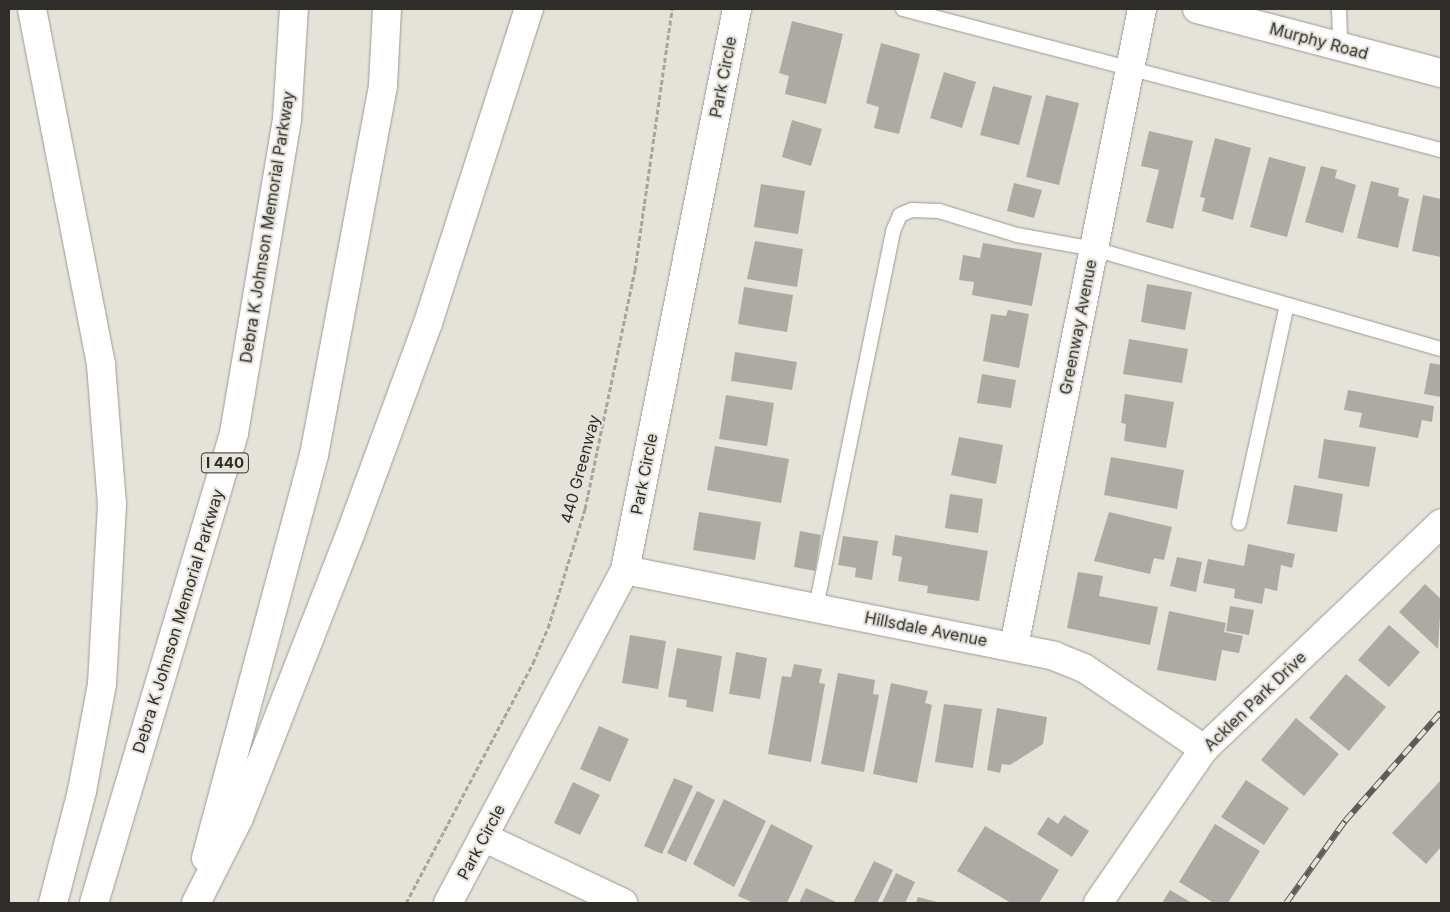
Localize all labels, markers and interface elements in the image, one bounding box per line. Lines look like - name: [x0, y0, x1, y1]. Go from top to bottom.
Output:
- street label: Murphy Road: [1268, 19, 1370, 63]
- street label: Park Circle: [706, 35, 740, 119]
- street label: Debra K Johnson Memorial Parkway: [236, 90, 298, 364]
- street label: Greenway Avenue: [1055, 258, 1101, 396]
- street label: 440 Greenway: [556, 412, 604, 526]
- street label: Park Circle: [627, 432, 661, 516]
- road number: I 440: [200, 450, 250, 476]
- street label: Debra K Johnson Memorial Parkway: [129, 487, 227, 755]
- street label: Hillsdale Avenue: [863, 608, 989, 650]
- street label: Acklen Park Drive: [1200, 647, 1310, 755]
- street label: Park Circle: [453, 801, 509, 883]

